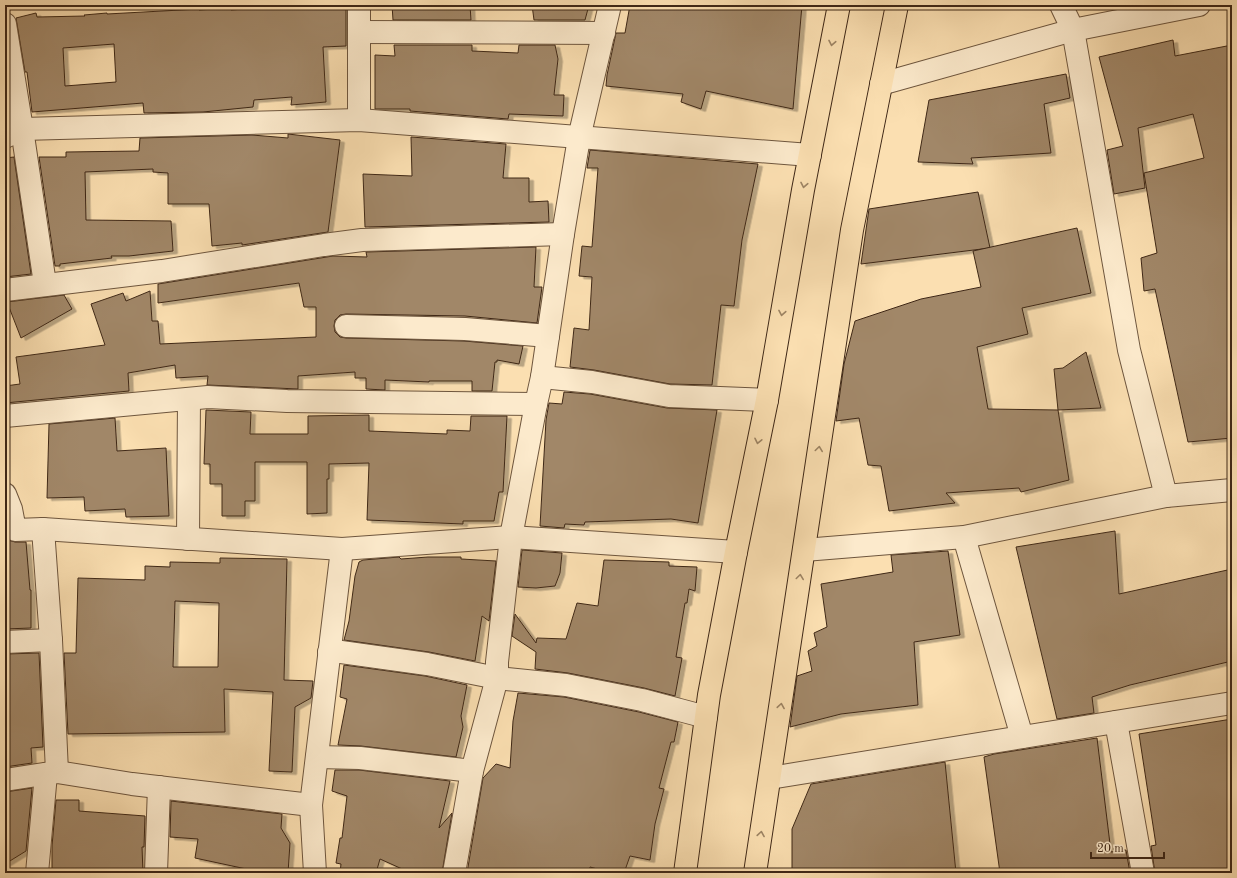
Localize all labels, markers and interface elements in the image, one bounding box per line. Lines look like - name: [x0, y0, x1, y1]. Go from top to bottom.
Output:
- one-way arrow: [828, 40, 836, 46]
- one-way arrow: [801, 182, 809, 188]
- one-way arrow: [778, 310, 787, 316]
- one-way arrow: [755, 437, 763, 444]
- one-way arrow: [814, 446, 823, 452]
- one-way arrow: [795, 574, 804, 580]
- one-way arrow: [776, 703, 785, 709]
- one-way arrow: [756, 831, 765, 838]
- scale bar: [1091, 834, 1164, 860]
- text: 20 m: [1097, 843, 1124, 855]

